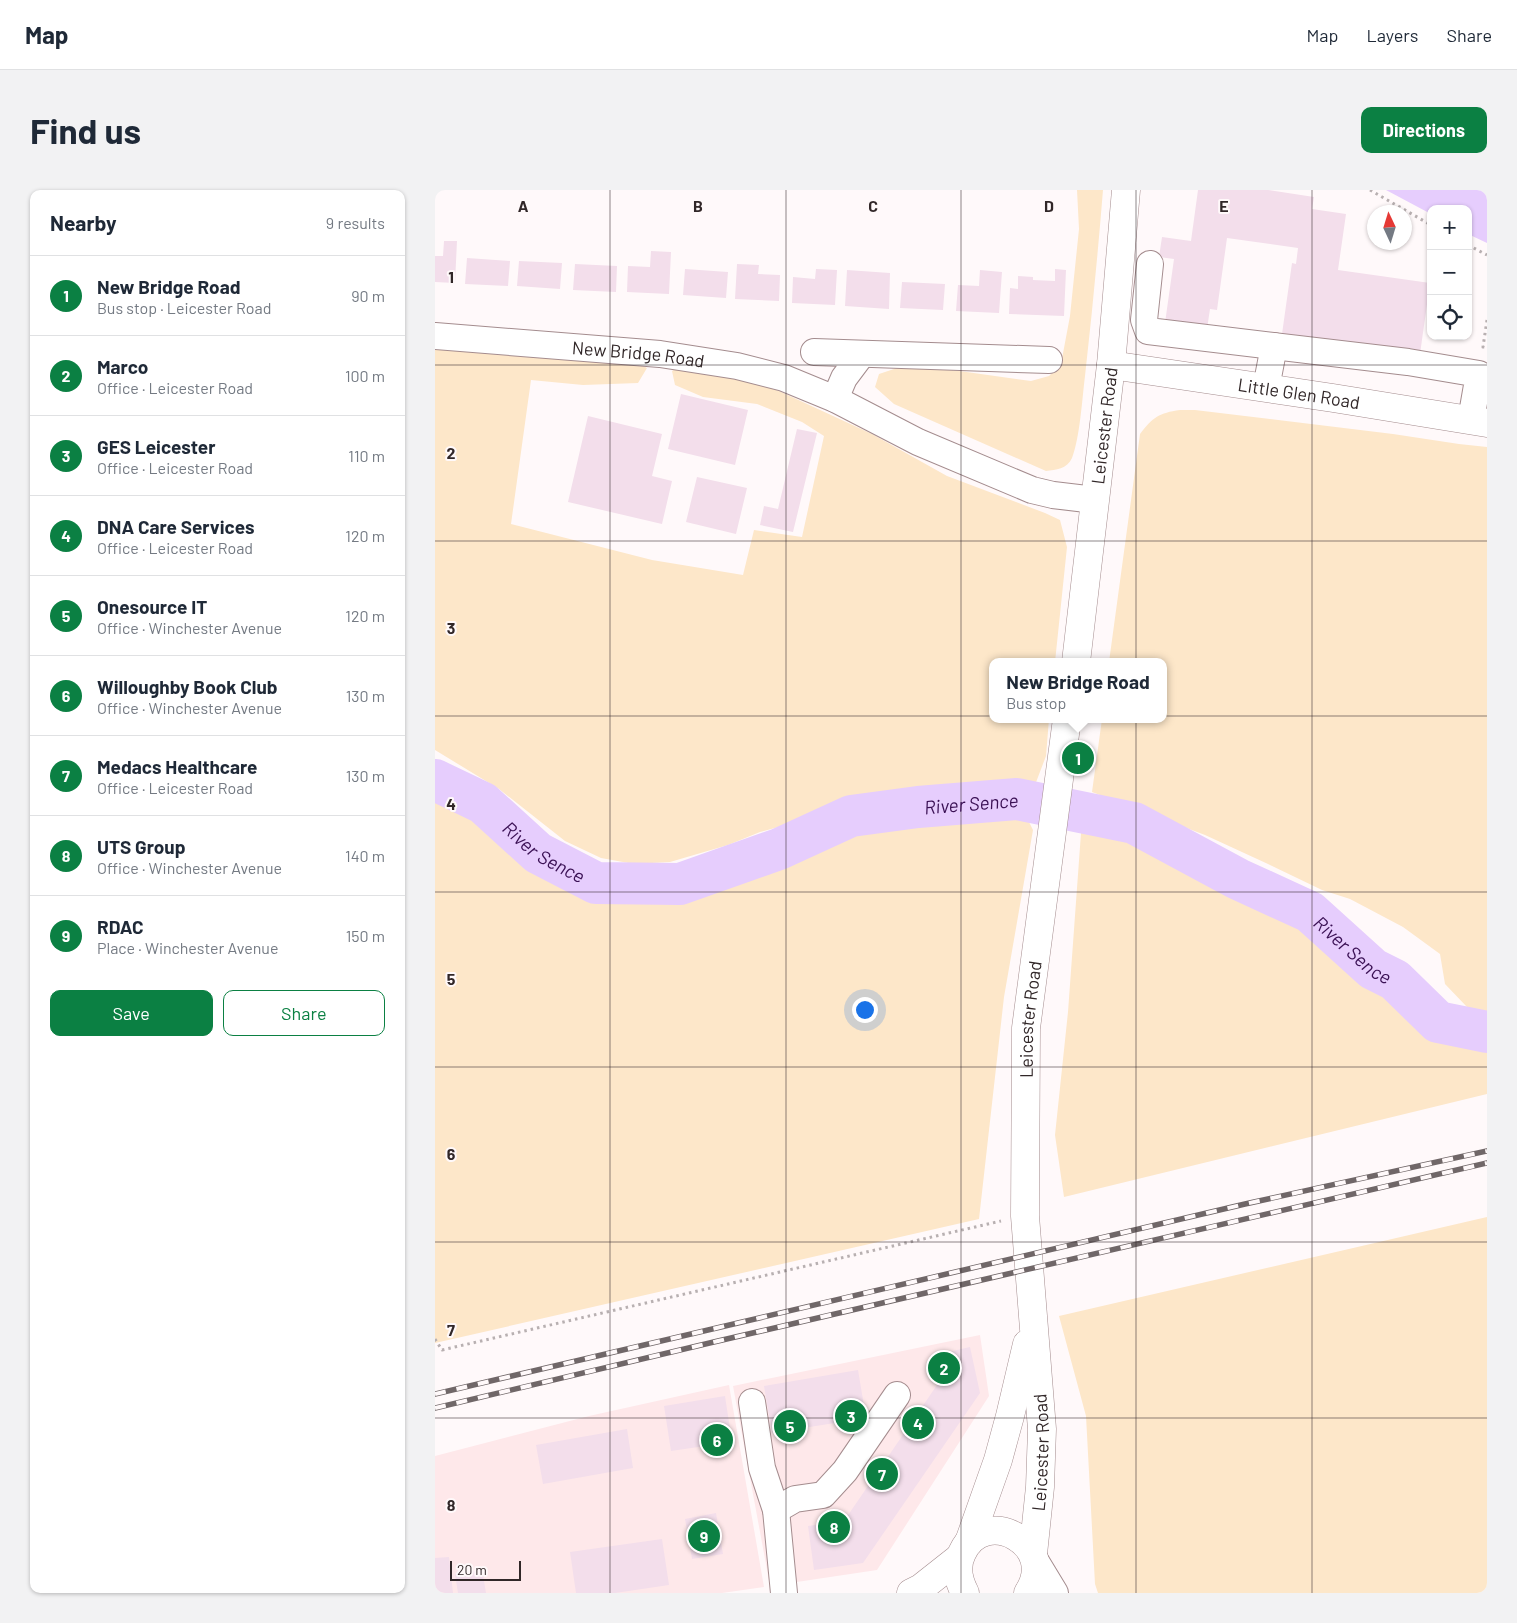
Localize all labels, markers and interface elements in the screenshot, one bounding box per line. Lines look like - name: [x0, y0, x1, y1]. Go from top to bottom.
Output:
- text: Map: [25, 20, 68, 49]
- text: Map: [1306, 24, 1338, 46]
- text: Layers: [1366, 24, 1419, 46]
- text: Share: [1447, 24, 1492, 46]
- button: Directions: [1361, 107, 1487, 153]
- text: Find us: [30, 109, 141, 151]
- text: A: [518, 196, 529, 215]
- text: B: [693, 196, 703, 215]
- text: C: [868, 196, 878, 215]
- text: D: [1044, 196, 1054, 215]
- text: E: [1219, 196, 1229, 215]
- north arrow: [1367, 205, 1412, 250]
- map controls: [1427, 205, 1472, 340]
- button: +: [1427, 205, 1472, 250]
- text: Nearby: [50, 210, 116, 235]
- text: 9 results: [326, 213, 385, 232]
- button: −: [1427, 250, 1472, 295]
- text: 1: [448, 267, 454, 286]
- text: New Bridge Road: [97, 275, 240, 298]
- text: 1: [63, 286, 69, 305]
- text: 90 m: [351, 286, 385, 305]
- button: locate: [1427, 295, 1472, 340]
- text: Bus stop · Leicester Road: [97, 298, 271, 317]
- street label: New Bridge Road: [571, 336, 706, 372]
- text: Marco: [97, 355, 148, 378]
- text: 2: [62, 366, 70, 385]
- text: 100 m: [345, 366, 385, 385]
- street label: Leicester Road: [1086, 366, 1122, 485]
- street label: Little Glen Road: [1236, 373, 1362, 413]
- text: Office · Leicester Road: [97, 378, 253, 397]
- text: GES Leicester: [97, 435, 216, 458]
- text: 2: [447, 443, 456, 462]
- text: 3: [62, 446, 70, 465]
- text: 110 m: [348, 446, 385, 465]
- text: Office · Leicester Road: [97, 458, 253, 477]
- text: DNA Care Services: [97, 515, 254, 538]
- text: 4: [61, 526, 71, 545]
- text: 120 m: [345, 526, 385, 545]
- text: Office · Leicester Road: [97, 538, 253, 557]
- text: Onesource IT: [97, 595, 207, 618]
- text: 5: [62, 606, 70, 625]
- text: 120 m: [345, 606, 385, 625]
- text: Office · Winchester Avenue: [97, 618, 282, 637]
- text: 3: [447, 618, 455, 637]
- popup: [989, 658, 1167, 723]
- text: New Bridge Road: [1006, 670, 1150, 693]
- text: Willoughby Book Club: [97, 675, 278, 698]
- text: 6: [62, 686, 70, 705]
- text: 130 m: [346, 686, 385, 705]
- text: Bus stop: [1006, 693, 1066, 712]
- text: Office · Winchester Avenue: [97, 698, 282, 717]
- pin: 1: [1062, 739, 1094, 777]
- text: Medacs Healthcare: [97, 755, 257, 778]
- text: 7: [62, 766, 70, 785]
- text: 130 m: [346, 766, 385, 785]
- text: Office · Leicester Road: [97, 778, 253, 797]
- water label: River Sence: [923, 787, 1019, 818]
- text: 4: [446, 794, 456, 813]
- water label: River Sence: [499, 816, 589, 887]
- text: UTS Group: [97, 835, 185, 858]
- text: 8: [62, 846, 70, 865]
- text: 140 m: [345, 846, 385, 865]
- text: Office · Winchester Avenue: [97, 858, 282, 877]
- water label: River Sence: [1310, 910, 1396, 988]
- text: RDAC: [97, 915, 144, 938]
- text: 9: [62, 926, 70, 945]
- text: 150 m: [346, 926, 385, 945]
- text: Place · Winchester Avenue: [97, 938, 278, 957]
- street label: Leicester Road: [1015, 959, 1046, 1078]
- text: 5: [447, 969, 456, 988]
- button: Save: [50, 990, 213, 1036]
- button: Share: [223, 990, 385, 1036]
- your location: [852, 997, 878, 1023]
- text: 6: [447, 1144, 456, 1163]
- text: 7: [447, 1320, 455, 1339]
- pin: 2: [928, 1349, 960, 1387]
- street label: Leicester Road: [1027, 1393, 1053, 1512]
- pin: 3: [835, 1397, 867, 1435]
- pin: 4: [902, 1404, 934, 1442]
- pin: 5: [774, 1407, 806, 1445]
- pin: 6: [701, 1421, 733, 1459]
- pin: 7: [866, 1455, 898, 1493]
- text: 8: [447, 1495, 456, 1514]
- pin: 8: [818, 1508, 850, 1546]
- pin: 9: [688, 1517, 720, 1555]
- scale bar: [450, 1558, 521, 1581]
- text: 20 m: [457, 1561, 487, 1578]

